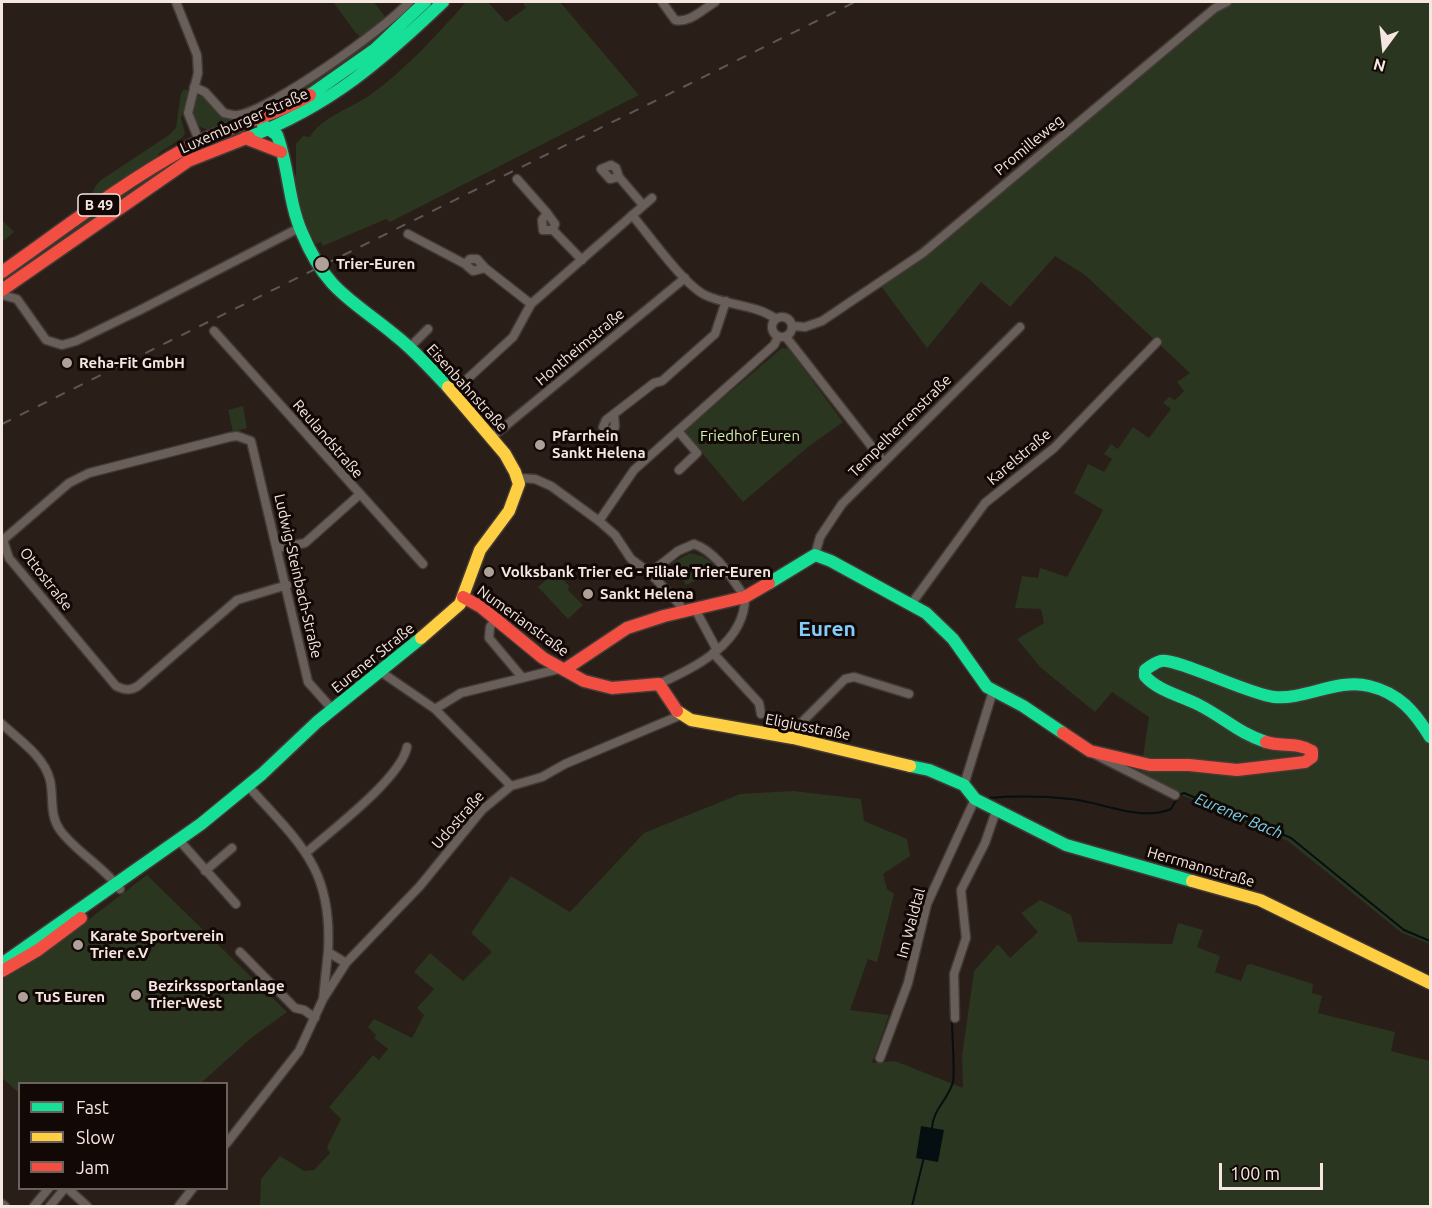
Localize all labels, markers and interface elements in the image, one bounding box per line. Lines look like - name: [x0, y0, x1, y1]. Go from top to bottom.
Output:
- north arrow: [1354, 18, 1414, 78]
- text: N: [1371, 55, 1387, 76]
- street label: Luxemburger Straße: [177, 85, 311, 157]
- street label: Promilleweg: [991, 111, 1067, 179]
- road number: B 49: [78, 194, 120, 216]
- marker: Trier-Euren: [313, 255, 331, 273]
- place label: Trier-Euren: [336, 255, 415, 273]
- street label: Hontheimstraße: [532, 305, 628, 389]
- street label: Eisenbahnstraße: [423, 340, 511, 436]
- place label: Reha-Fit GmbH: [79, 354, 185, 372]
- marker: Reha-Fit GmbH: [60, 356, 74, 370]
- street label: Tempelherrenstraße: [845, 371, 955, 481]
- street label: Reulandstraße: [289, 396, 367, 482]
- street label: Karelstraße: [983, 425, 1055, 489]
- place label: Pfarrhein Sankt Helena: [552, 427, 646, 462]
- park label: Friedhof Euren: [700, 427, 800, 445]
- marker: Pfarrhein Sankt Helena: [533, 438, 547, 452]
- street label: Ludwig-Steinbach-Straße: [270, 492, 326, 660]
- street label: Ottostraße: [16, 544, 76, 614]
- place label: Volksbank Trier eG - Filiale Trier-Euren: [501, 563, 771, 581]
- marker: Volksbank Trier eG - Filiale Trier-Euren: [482, 565, 496, 579]
- street label: Numerianstraße: [474, 582, 572, 660]
- place label: Sankt Helena: [600, 585, 694, 603]
- marker: Sankt Helena: [581, 587, 595, 601]
- district label: Euren: [798, 616, 856, 642]
- street label: Eurener Straße: [328, 619, 418, 697]
- street label: Eligiusstraße: [764, 710, 852, 744]
- street label: Udostraße: [428, 787, 488, 853]
- water label: Eurener Bach: [1192, 789, 1286, 843]
- street label: Herrmannstraße: [1145, 843, 1257, 891]
- street label: Im Waldtal: [893, 886, 929, 960]
- place label: Karate Sportverein Trier e.V: [90, 927, 224, 962]
- marker: Karate Sportverein Trier e.V: [71, 938, 85, 952]
- place label: Bezirkssportanlage Trier-West: [148, 977, 285, 1012]
- place label: TuS Euren: [35, 988, 105, 1006]
- marker: Bezirkssportanlage Trier-West: [129, 988, 143, 1002]
- marker: TuS Euren: [16, 990, 30, 1004]
- legend: [18, 1082, 228, 1190]
- text: Fast: [76, 1097, 109, 1117]
- text: Slow: [76, 1127, 115, 1147]
- scale bar: [1222, 1151, 1326, 1189]
- text: Jam: [76, 1157, 110, 1177]
- text: 100 m: [1230, 1163, 1280, 1183]

